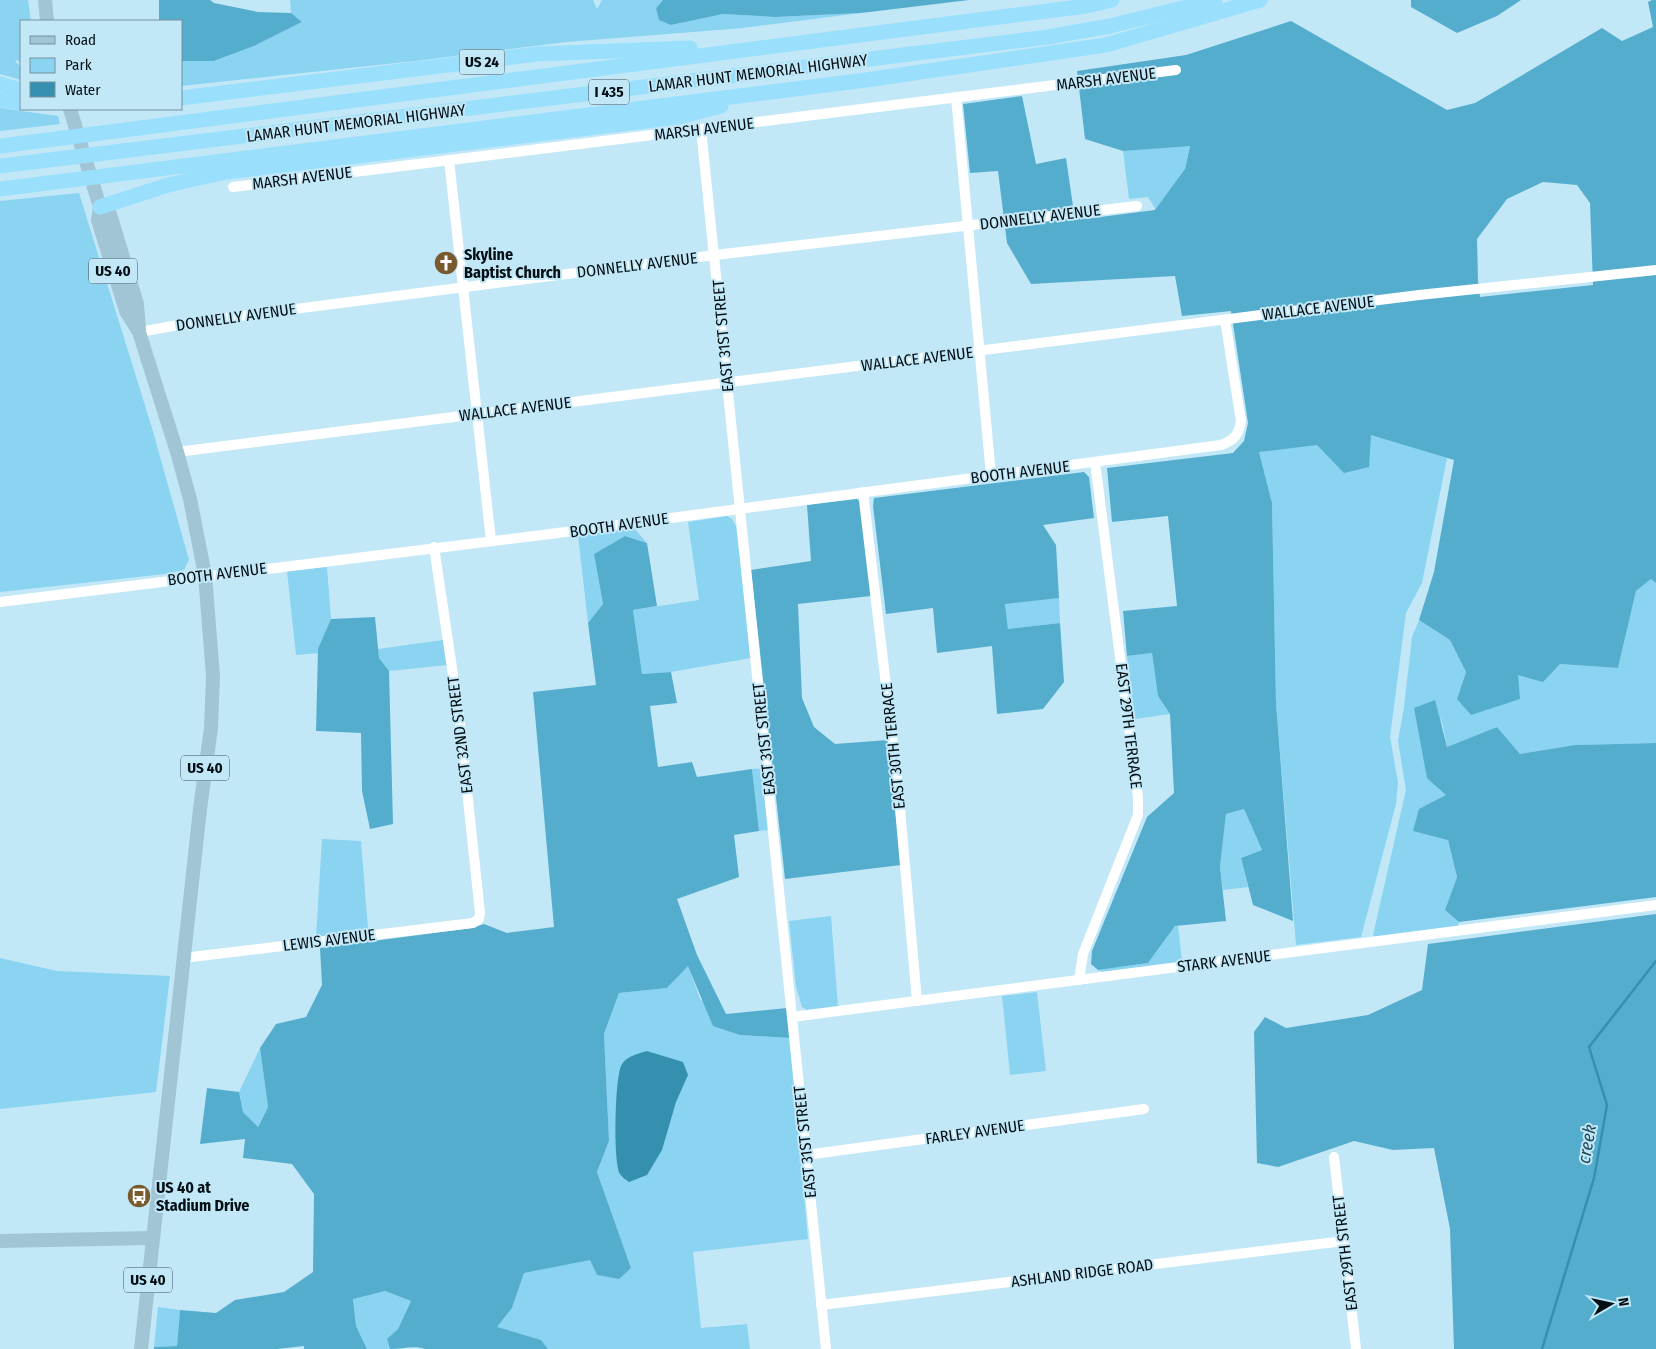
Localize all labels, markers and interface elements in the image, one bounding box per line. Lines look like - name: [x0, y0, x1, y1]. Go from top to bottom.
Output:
- legend: [20, 20, 182, 110]
- text: Road: [65, 31, 96, 49]
- road number: US 24: [460, 50, 504, 74]
- street label: LAMAR HUNT MEMORIAL HIGHWAY: [647, 50, 869, 96]
- text: Park: [65, 56, 92, 74]
- street label: MARSH AVENUE: [1055, 63, 1157, 95]
- road number: I 435: [589, 80, 629, 104]
- text: Water: [65, 81, 101, 99]
- street label: LAMAR HUNT MEMORIAL HIGHWAY: [245, 100, 467, 146]
- street label: MARSH AVENUE: [653, 113, 755, 145]
- street label: MARSH AVENUE: [251, 162, 353, 194]
- street label: DONNELLY AVENUE: [979, 200, 1101, 234]
- place label: Skyline Baptist Church: [464, 245, 561, 282]
- street label: DONNELLY AVENUE: [576, 248, 698, 282]
- church icon: Skyline Baptist Church: [433, 250, 459, 276]
- road number: US 40: [89, 258, 137, 284]
- street label: EAST 31ST STREET: [709, 278, 737, 393]
- street label: WALLACE AVENUE: [1261, 292, 1375, 324]
- street label: DONNELLY AVENUE: [175, 299, 297, 335]
- street label: WALLACE AVENUE: [860, 343, 974, 375]
- street label: WALLACE AVENUE: [458, 393, 572, 425]
- street label: BOOTH AVENUE: [969, 457, 1071, 487]
- street label: BOOTH AVENUE: [568, 509, 670, 541]
- street label: BOOTH AVENUE: [166, 559, 268, 589]
- street label: EAST 29TH TERRACE: [1112, 662, 1146, 790]
- street label: EAST 32ND STREET: [443, 675, 477, 795]
- street label: EAST 31ST STREET: [749, 681, 779, 796]
- street label: EAST 30TH TERRACE: [877, 682, 909, 810]
- road number: US 40: [181, 756, 229, 780]
- street label: LEWIS AVENUE: [282, 925, 376, 955]
- street label: STARK AVENUE: [1176, 946, 1272, 976]
- street label: EAST 31ST STREET: [790, 1084, 820, 1199]
- street label: FARLEY AVENUE: [924, 1116, 1026, 1148]
- water label: creek: [1573, 1123, 1601, 1165]
- place label: US 40 at Stadium Drive: [156, 1178, 249, 1215]
- bus stop icon: US 40 at Stadium Drive: [126, 1183, 152, 1209]
- street label: EAST 29TH STREET: [1328, 1194, 1362, 1312]
- street label: ASHLAND RIDGE ROAD: [1010, 1255, 1154, 1291]
- road number: US 40: [124, 1268, 172, 1292]
- north arrow: [1586, 1279, 1636, 1329]
- text: N: [1614, 1297, 1632, 1308]

